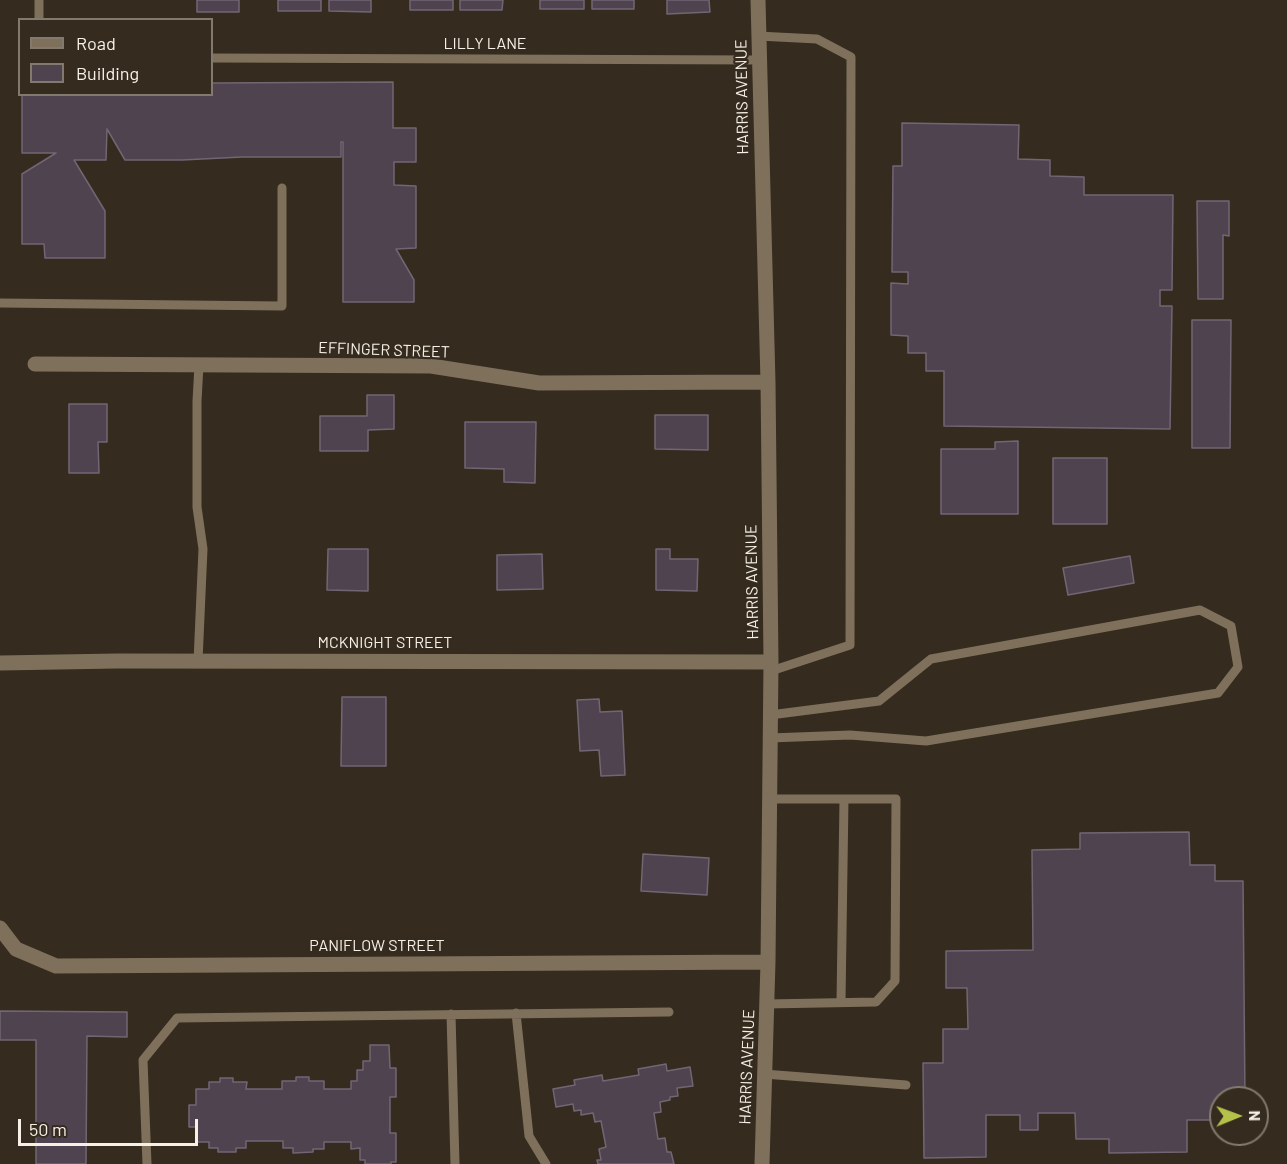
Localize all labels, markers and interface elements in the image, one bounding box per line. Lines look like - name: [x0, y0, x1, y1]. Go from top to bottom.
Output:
- legend: [18, 18, 213, 96]
- text: Road: [76, 32, 116, 54]
- street label: LILLY LANE: [443, 34, 527, 54]
- street label: HARRIS AVENUE: [731, 39, 753, 155]
- text: Building: [76, 62, 139, 84]
- street label: EFFINGER STREET: [318, 338, 450, 362]
- street label: HARRIS AVENUE: [741, 524, 763, 640]
- street label: MCKNIGHT STREET: [318, 633, 452, 653]
- street label: PANIFLOW STREET: [309, 936, 445, 956]
- street label: HARRIS AVENUE: [735, 1009, 759, 1125]
- north arrow: [1209, 1086, 1269, 1146]
- scale bar: [21, 1107, 201, 1145]
- text: N: [1246, 1110, 1265, 1121]
- text: 50 m: [29, 1118, 67, 1140]

